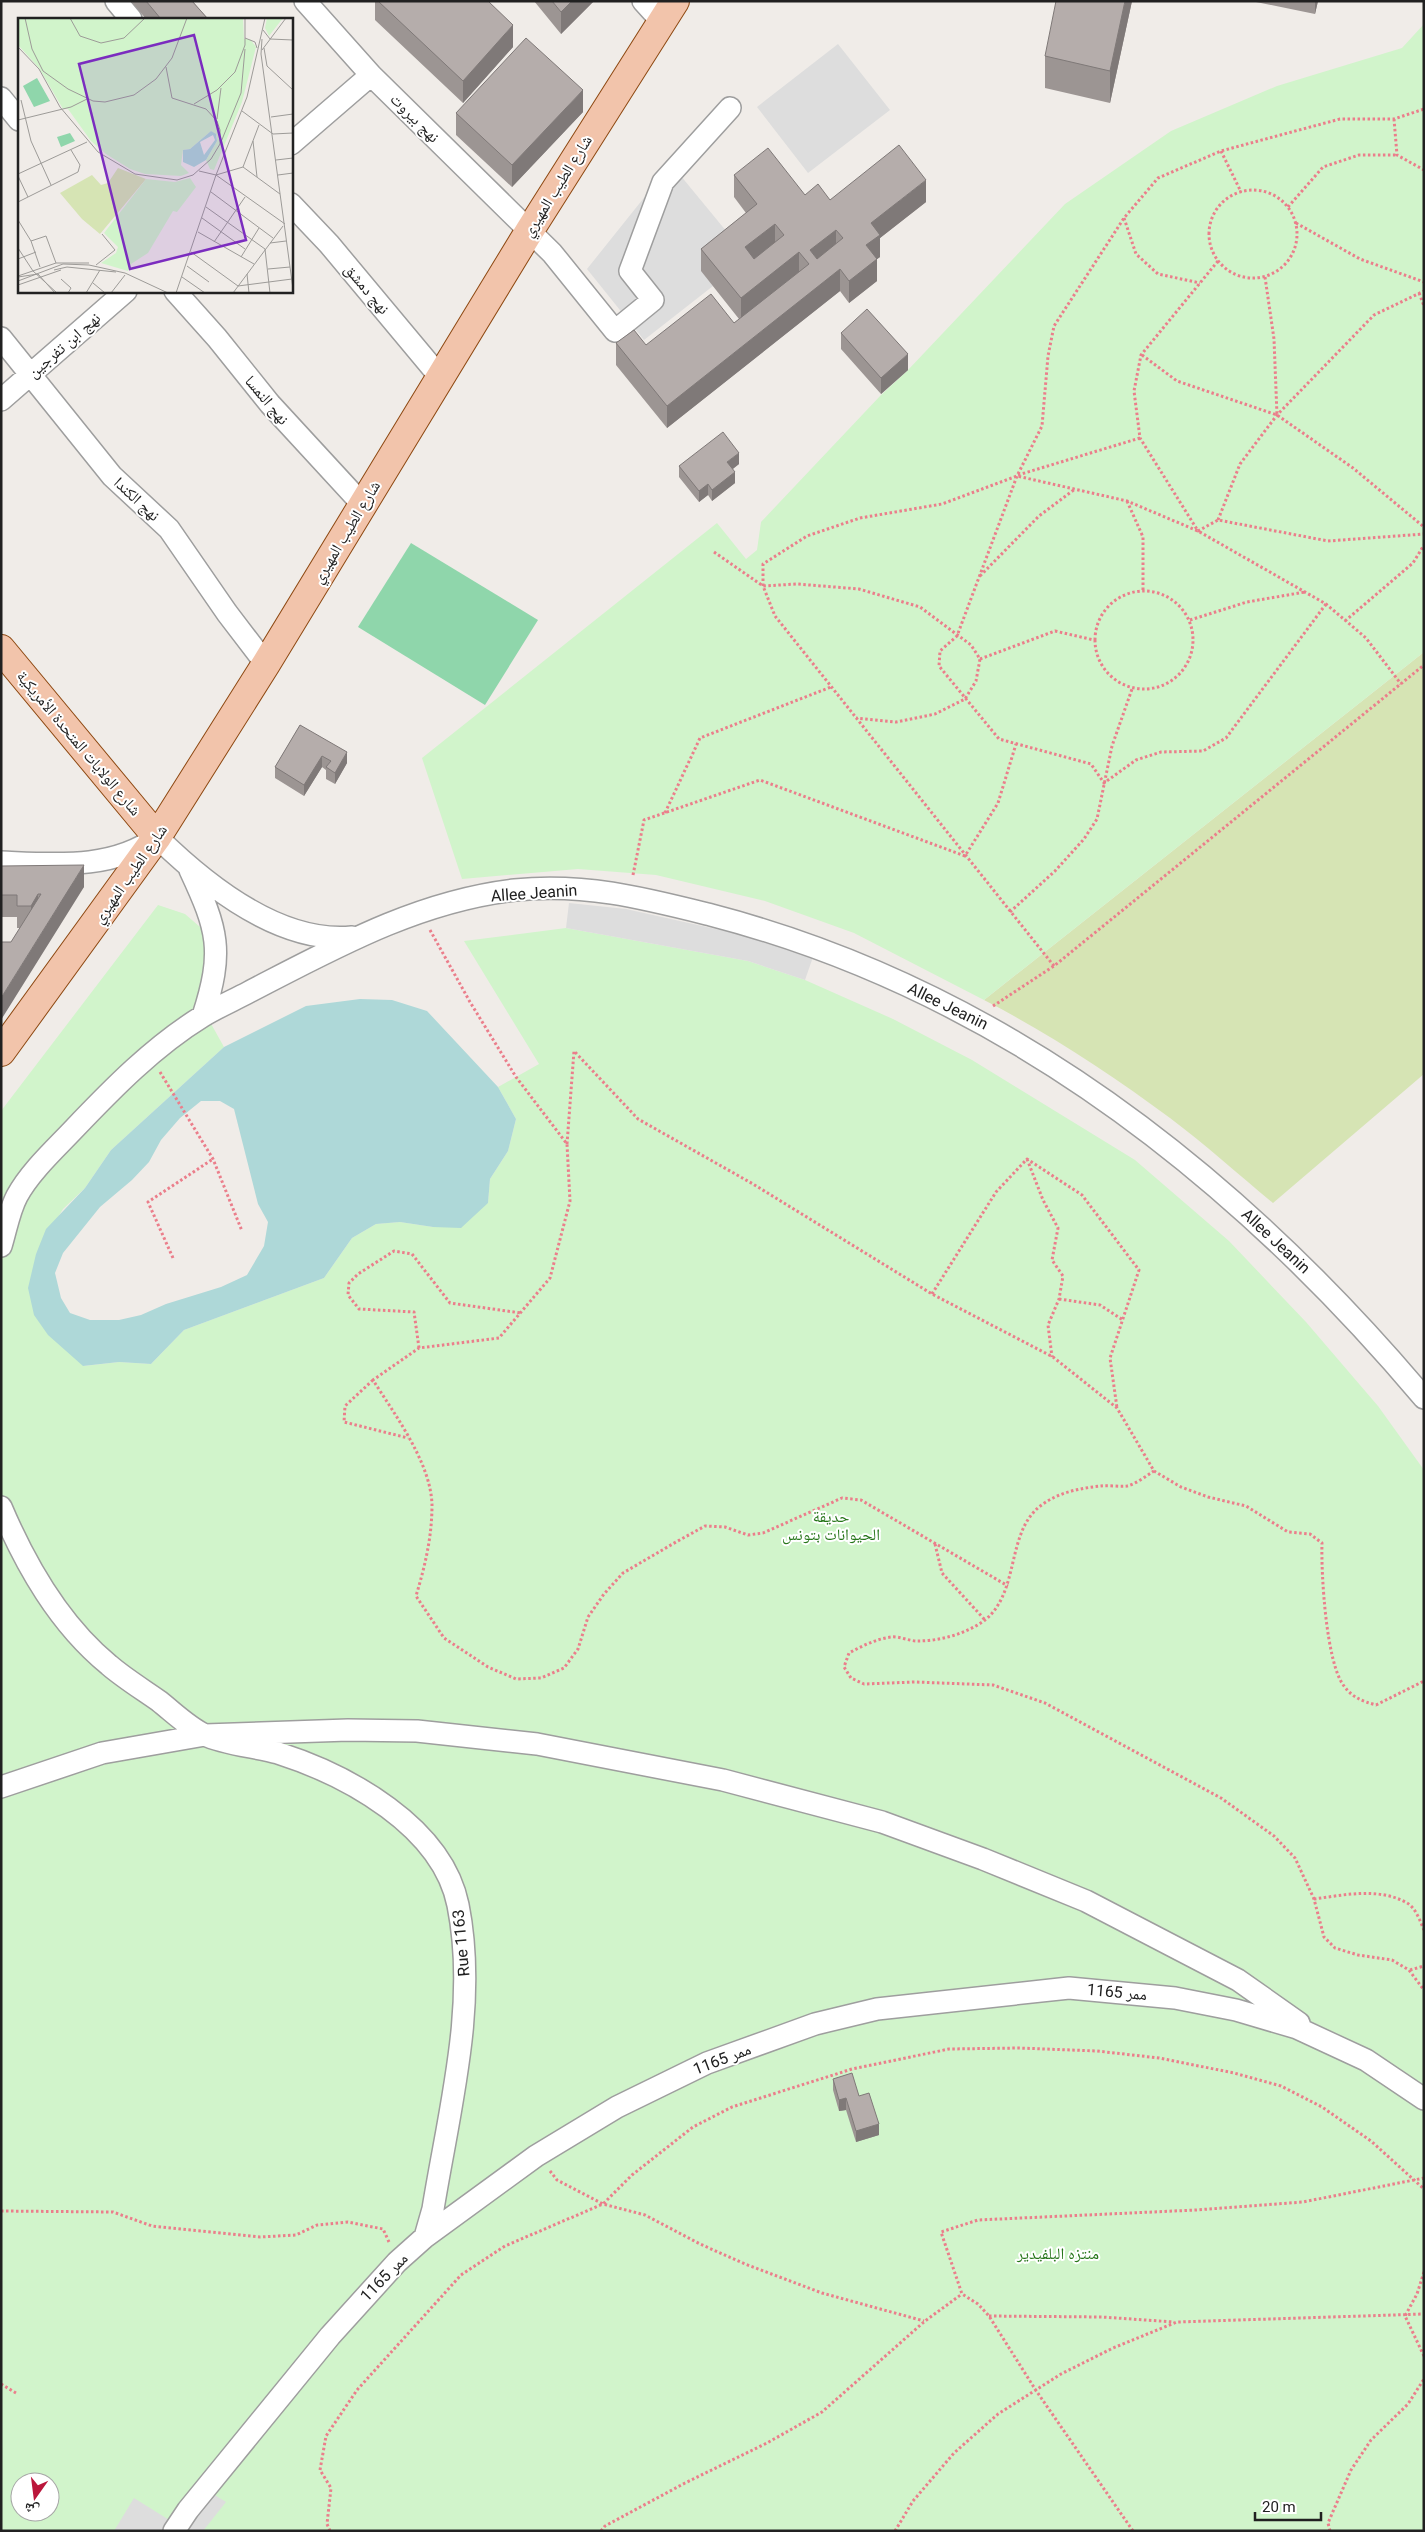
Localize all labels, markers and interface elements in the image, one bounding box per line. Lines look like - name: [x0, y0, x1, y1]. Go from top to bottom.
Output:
- inset map: [18, 18, 292, 292]
- street label: نهج بيروت: [386, 90, 443, 147]
- street label: شارع الطيب المهيري: [518, 132, 599, 242]
- street label: نهج دمشق: [340, 260, 394, 319]
- street label: نهج ابن تفرجين: [24, 308, 105, 382]
- street label: نهج النمسا: [240, 372, 293, 429]
- street label: نهج الكندا: [109, 473, 164, 526]
- street label: شارع الطيب المهيري: [308, 477, 387, 588]
- street label: شارع الولايات المتحدة الأمريكية: [12, 667, 145, 820]
- street label: شارع الطيب المهيري: [89, 821, 174, 929]
- street label: Allee Jeanin: [490, 880, 578, 906]
- street label: Allee Jeanin: [905, 978, 991, 1034]
- street label: Allee Jeanin: [1238, 1204, 1314, 1278]
- park label: حديقة الحيوانات بتونس: [782, 1507, 880, 1545]
- street label: Rue 1163: [449, 1909, 473, 1977]
- street label: ممر 1165: [1086, 1980, 1148, 2004]
- street label: ممر 1165: [690, 2039, 754, 2079]
- park label: منتزه البلفيدير: [1016, 2244, 1099, 2263]
- street label: ممر 1165: [356, 2249, 412, 2305]
- north arrow: [10, 2472, 60, 2522]
- scale bar: [1255, 2490, 1321, 2522]
- text: 20 m: [1262, 2498, 1296, 2516]
- text: ش: [23, 2499, 41, 2519]

